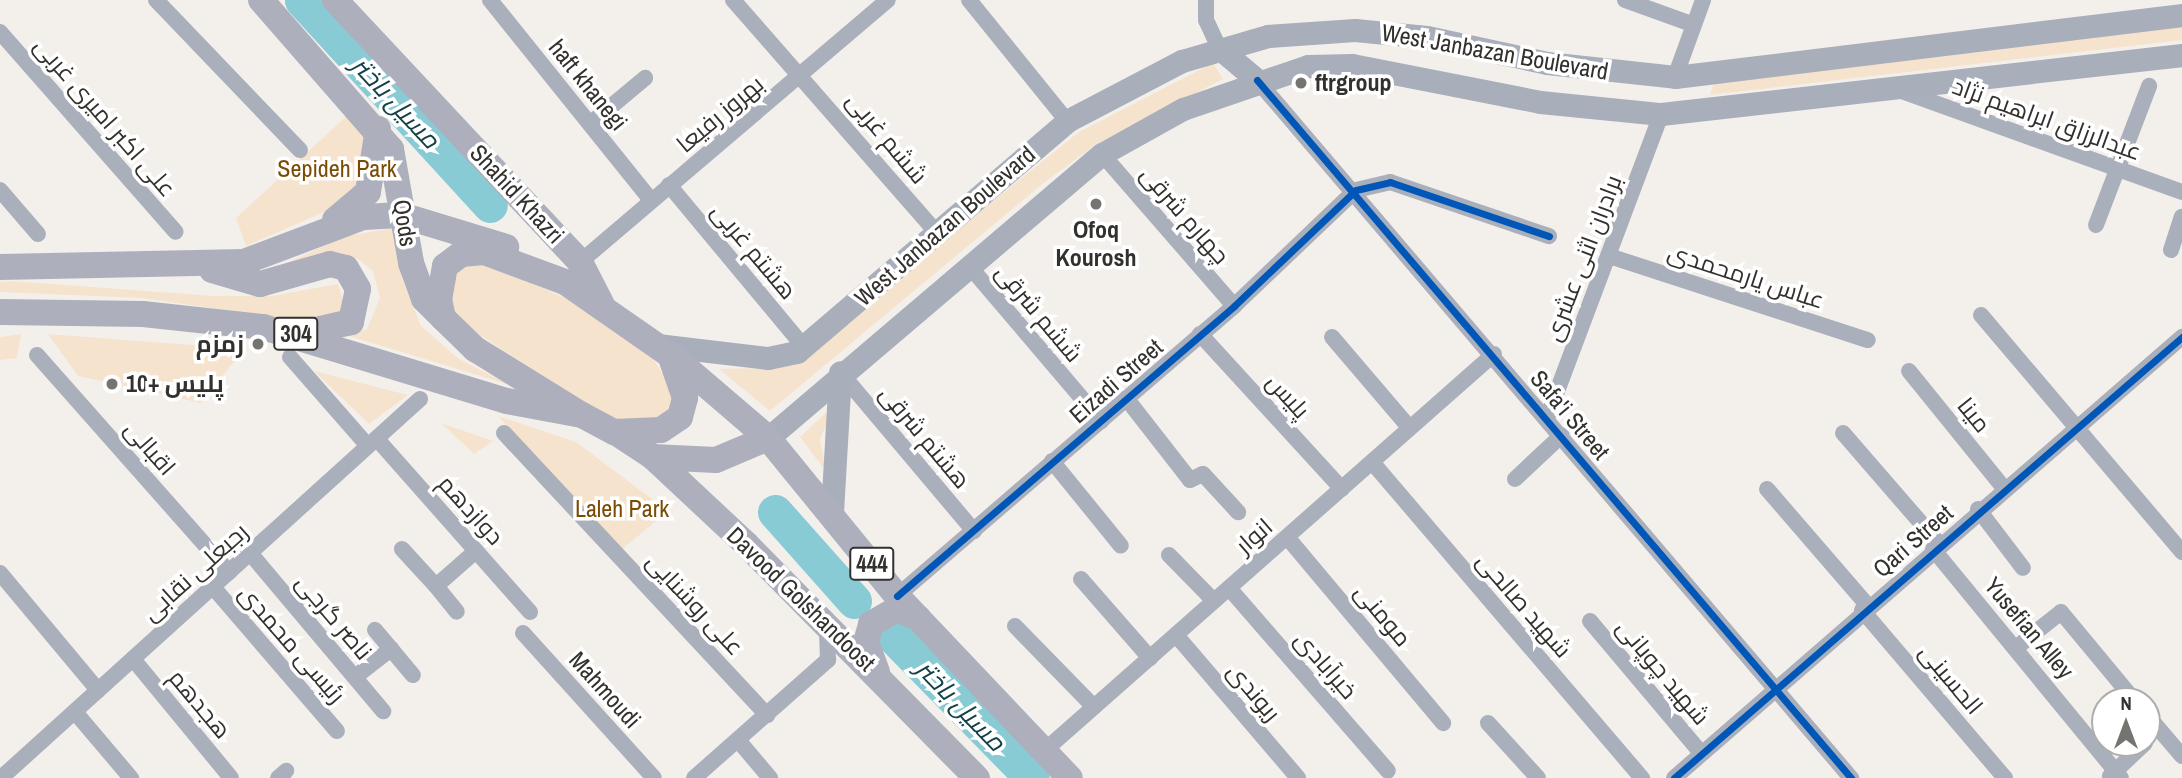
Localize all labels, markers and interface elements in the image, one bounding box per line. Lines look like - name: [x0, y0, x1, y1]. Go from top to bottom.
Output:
- street label: West Janbazan Boulevard: [1380, 18, 1610, 86]
- street label: علی اکبر امیری غربی: [28, 31, 182, 203]
- street label: haft khanegi: [543, 34, 633, 136]
- water label: مسیل باختر: [345, 49, 447, 155]
- street label: بهروز رفیعا: [671, 69, 769, 159]
- place label: ftrgroup: [1315, 69, 1392, 97]
- street label: عبدالرزاق ابراهیم نژاد: [1949, 71, 2145, 167]
- marker: ftrgroup: [1293, 75, 1309, 91]
- street label: ششم غربی: [840, 86, 934, 190]
- street label: Shahid Khazri: [464, 139, 570, 249]
- street label: West Janbazan Boulevard: [849, 140, 1041, 312]
- park label: Sepideh Park: [277, 155, 397, 183]
- street label: چهارم شرقی: [1135, 160, 1235, 270]
- street label: برادران اثنی عشری: [1538, 171, 1628, 345]
- marker: Ofoq Kourosh: [1088, 196, 1104, 212]
- street label: هشتم غربی: [705, 197, 803, 305]
- street label: Qods: [387, 198, 423, 248]
- place label: Ofoq Kourosh: [1056, 216, 1136, 272]
- street label: عباس یارمحمدی: [1664, 237, 1828, 315]
- street label: ششم شرقی: [990, 258, 1088, 368]
- road number: 304: [273, 314, 319, 354]
- place label: زمزم: [196, 330, 244, 358]
- street label: Eizadi Street: [1064, 333, 1168, 429]
- marker: زمزم: [250, 336, 266, 352]
- street label: Safa'i Street: [1524, 364, 1616, 466]
- street label: پلیس: [1260, 368, 1316, 424]
- place label: پلیس +10: [126, 370, 224, 398]
- marker: پلیس +10: [104, 376, 120, 392]
- street label: هشتم شرقی: [874, 380, 976, 494]
- street label: مینا: [1951, 392, 1997, 438]
- street label: اقبالی: [118, 415, 182, 481]
- street label: دوازدهم: [432, 469, 510, 551]
- park label: Laleh Park: [575, 495, 669, 523]
- street label: Qari Street: [1867, 499, 1959, 583]
- street label: انوار: [1230, 512, 1278, 560]
- street label: رجبعلی نقابی: [136, 517, 254, 627]
- street label: Davood Golshandoost: [721, 521, 881, 677]
- road number: 444: [849, 544, 895, 584]
- street label: شهید صالحی: [1470, 546, 1578, 664]
- street label: علی روشنایی: [640, 547, 750, 661]
- street label: ناصر گرجی: [290, 568, 378, 666]
- street label: Yusefian Alley: [1978, 571, 2080, 685]
- street label: مومنی: [1349, 578, 1417, 652]
- street label: رئیسی محمدی: [233, 579, 351, 709]
- street label: شهید چوپانی: [1610, 613, 1716, 731]
- street label: خیرآبادی: [1289, 625, 1363, 705]
- street label: الحسینی: [1913, 638, 1989, 720]
- street label: Mahmoudi: [563, 646, 647, 734]
- water label: مسیل باختر: [910, 653, 1012, 757]
- street label: ریوندی: [1221, 657, 1287, 727]
- street label: هجدهم: [163, 664, 237, 744]
- north arrow: [2091, 687, 2161, 757]
- text: N: [2120, 690, 2132, 716]

